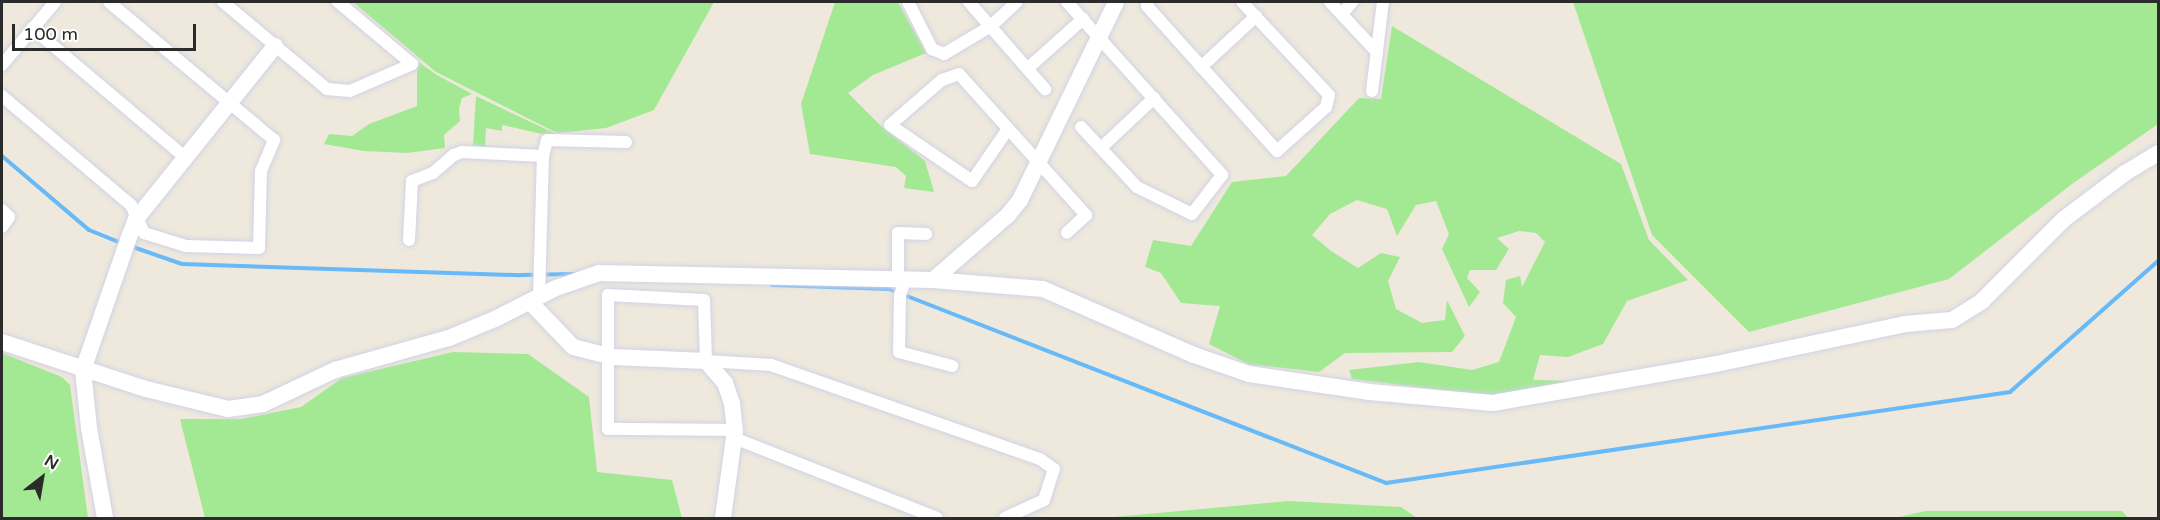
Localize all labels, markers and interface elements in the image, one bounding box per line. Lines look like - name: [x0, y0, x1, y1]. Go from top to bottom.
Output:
- scale bar: [15, 12, 200, 50]
- text: 100 m: [23, 23, 78, 45]
- north arrow: [12, 448, 72, 508]
- text: N: [41, 451, 62, 474]

